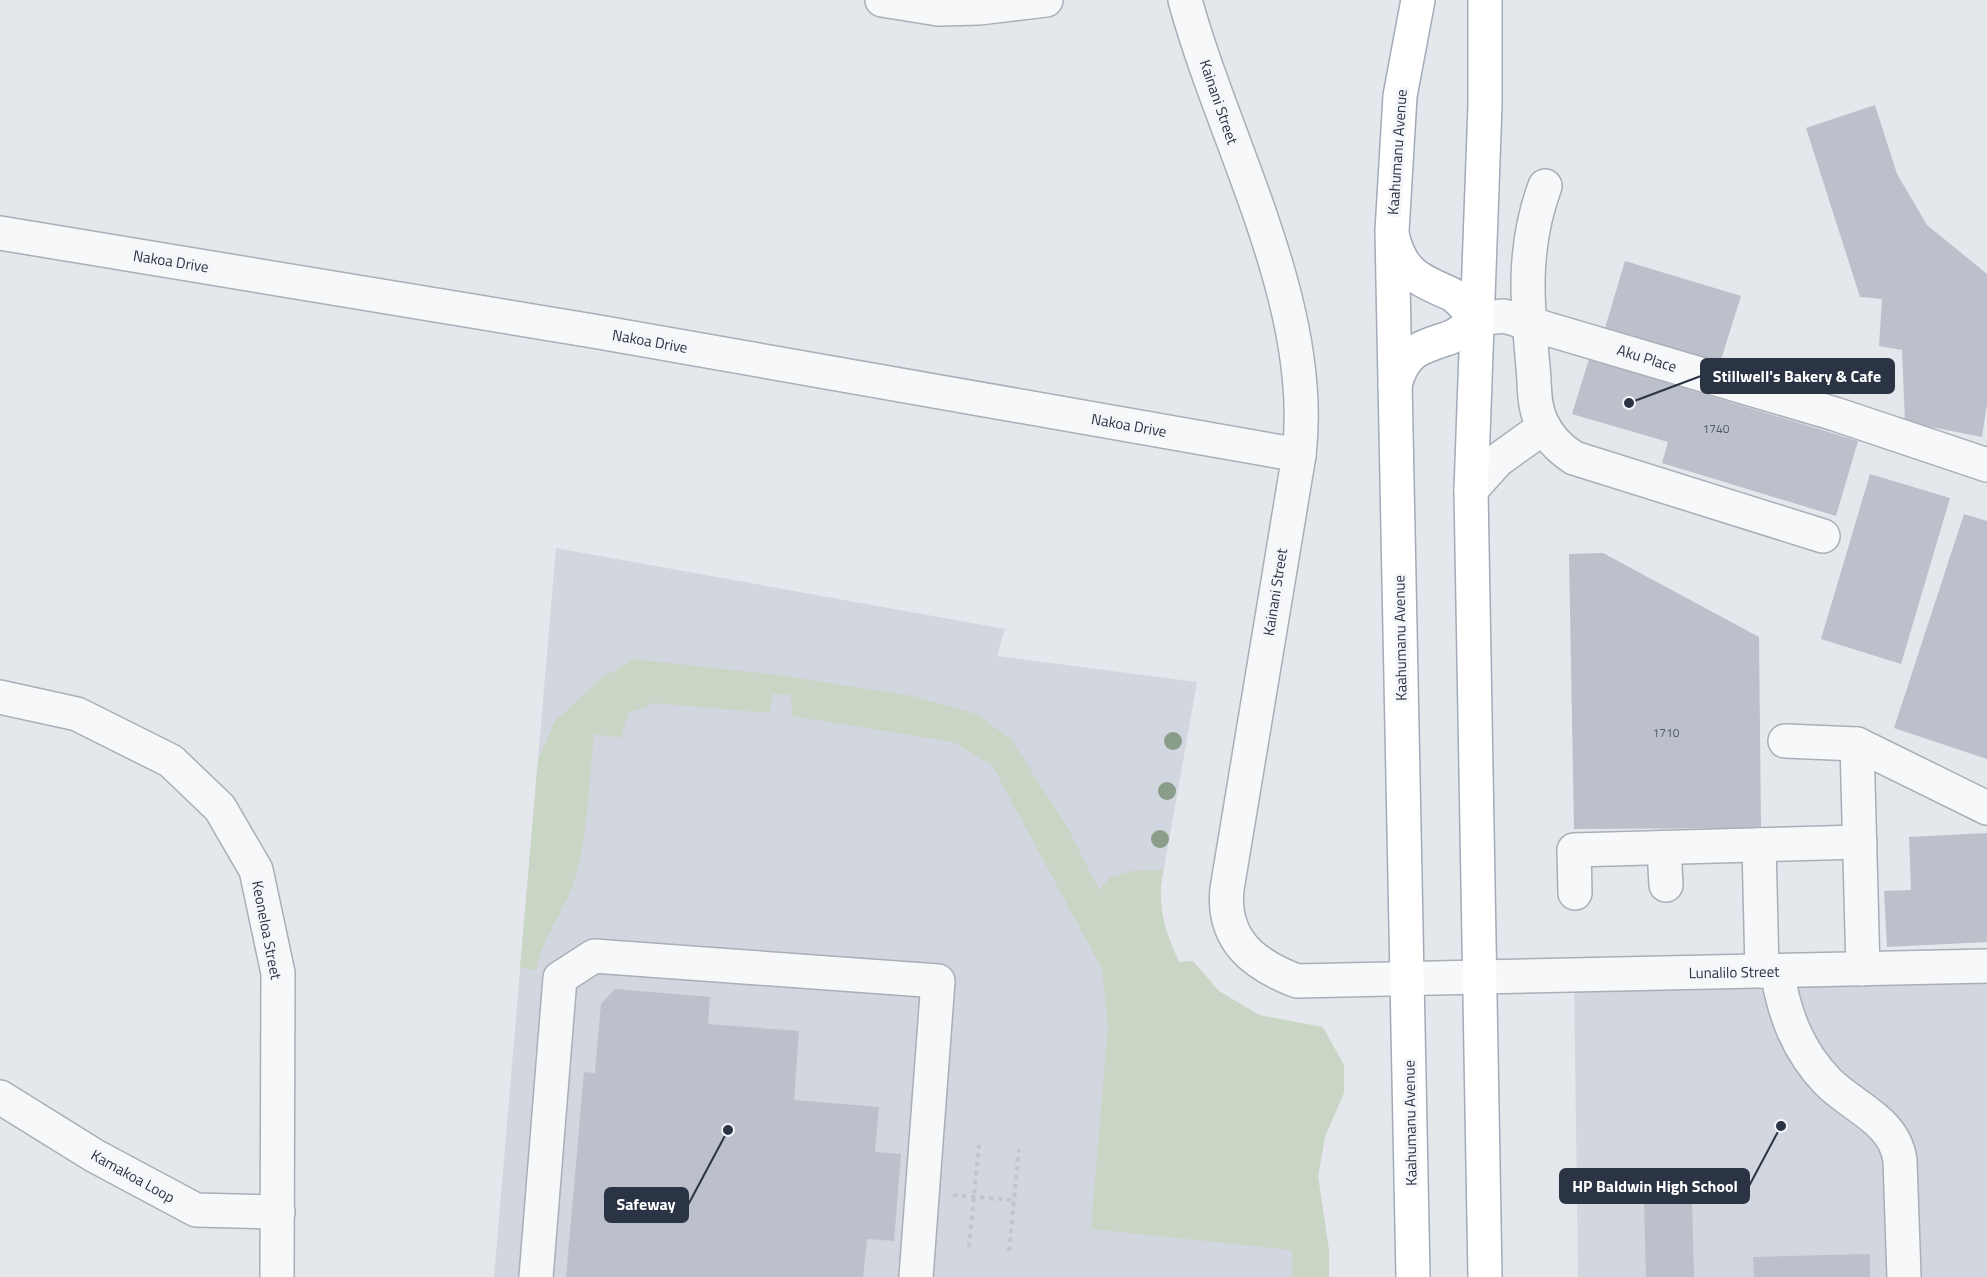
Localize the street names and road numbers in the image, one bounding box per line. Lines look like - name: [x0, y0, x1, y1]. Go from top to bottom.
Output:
- street label: Kainani Street: [1194, 57, 1244, 148]
- street label: Kaahumanu Avenue: [1381, 88, 1413, 216]
- street label: Nakoa Drive: [132, 244, 210, 278]
- street label: Nakoa Drive: [610, 323, 690, 359]
- street label: Aku Place: [1614, 338, 1680, 378]
- street label: Nakoa Drive: [1089, 407, 1169, 443]
- street label: Kainani Street: [1257, 546, 1293, 637]
- street label: Kaahumanu Avenue: [1387, 575, 1413, 701]
- street label: Keoneloa Street: [246, 879, 288, 982]
- street label: Lunalilo Street: [1688, 960, 1780, 984]
- street label: Kaahumanu Avenue: [1397, 1060, 1423, 1186]
- street label: Kamakoa Loop: [87, 1143, 179, 1209]

